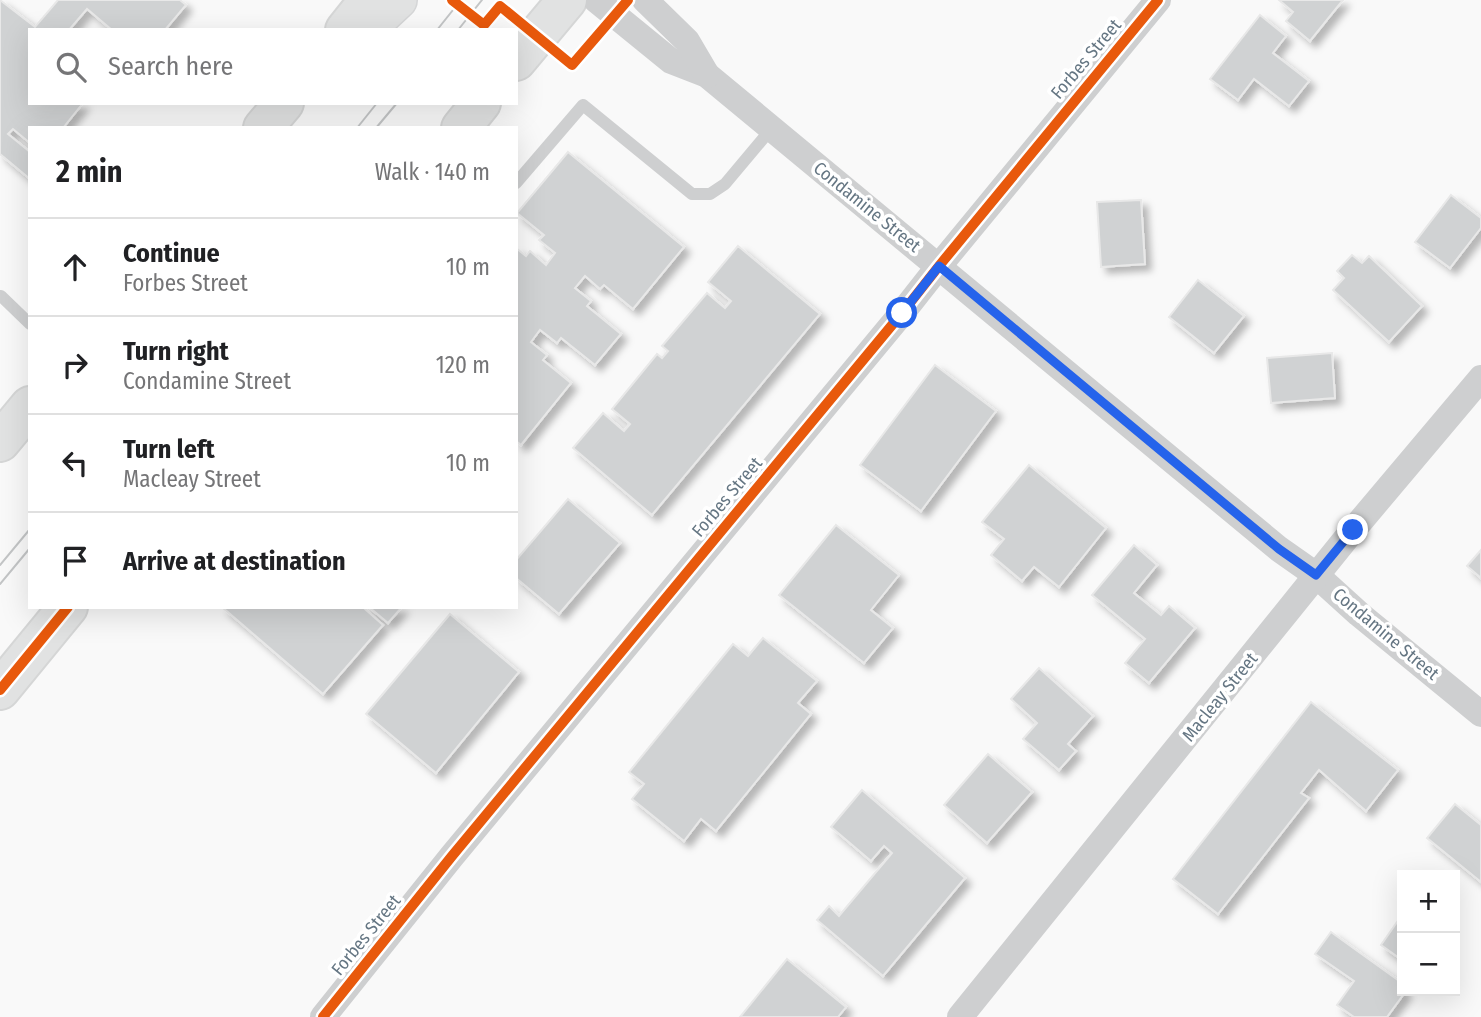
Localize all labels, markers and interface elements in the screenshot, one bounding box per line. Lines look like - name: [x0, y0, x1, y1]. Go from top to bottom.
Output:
- street label: Forbes Street: [1046, 14, 1126, 103]
- search box: [28, 28, 518, 105]
- icon: search: [52, 48, 90, 86]
- text: Search here: [108, 51, 233, 82]
- text: 2 min: [56, 154, 123, 190]
- street label: Condamine Street: [809, 157, 925, 257]
- text: Walk · 140 m: [375, 158, 490, 186]
- text: Continue: [123, 238, 220, 269]
- icon: ahead: [56, 248, 94, 286]
- text: 10 m: [446, 253, 490, 281]
- text: Forbes Street: [123, 269, 248, 297]
- route start: [886, 297, 917, 328]
- text: Turn right: [123, 336, 229, 367]
- icon: right: [56, 346, 94, 384]
- text: 120 m: [436, 351, 490, 379]
- text: Condamine Street: [123, 367, 291, 395]
- text: Turn left: [123, 434, 215, 465]
- icon: left: [56, 444, 94, 482]
- text: 10 m: [446, 449, 490, 477]
- street label: Forbes Street: [687, 452, 767, 541]
- text: Macleay Street: [123, 465, 261, 493]
- route end: [1337, 514, 1368, 545]
- icon: arrive: [56, 542, 94, 580]
- text: Arrive at destination: [123, 546, 346, 577]
- street label: Condamine Street: [1329, 583, 1444, 685]
- street label: Macleay Street: [1178, 648, 1263, 746]
- map controls: [1397, 870, 1460, 996]
- button: +: [1397, 870, 1460, 933]
- street label: Forbes Street: [327, 890, 405, 980]
- button: −: [1397, 933, 1460, 996]

